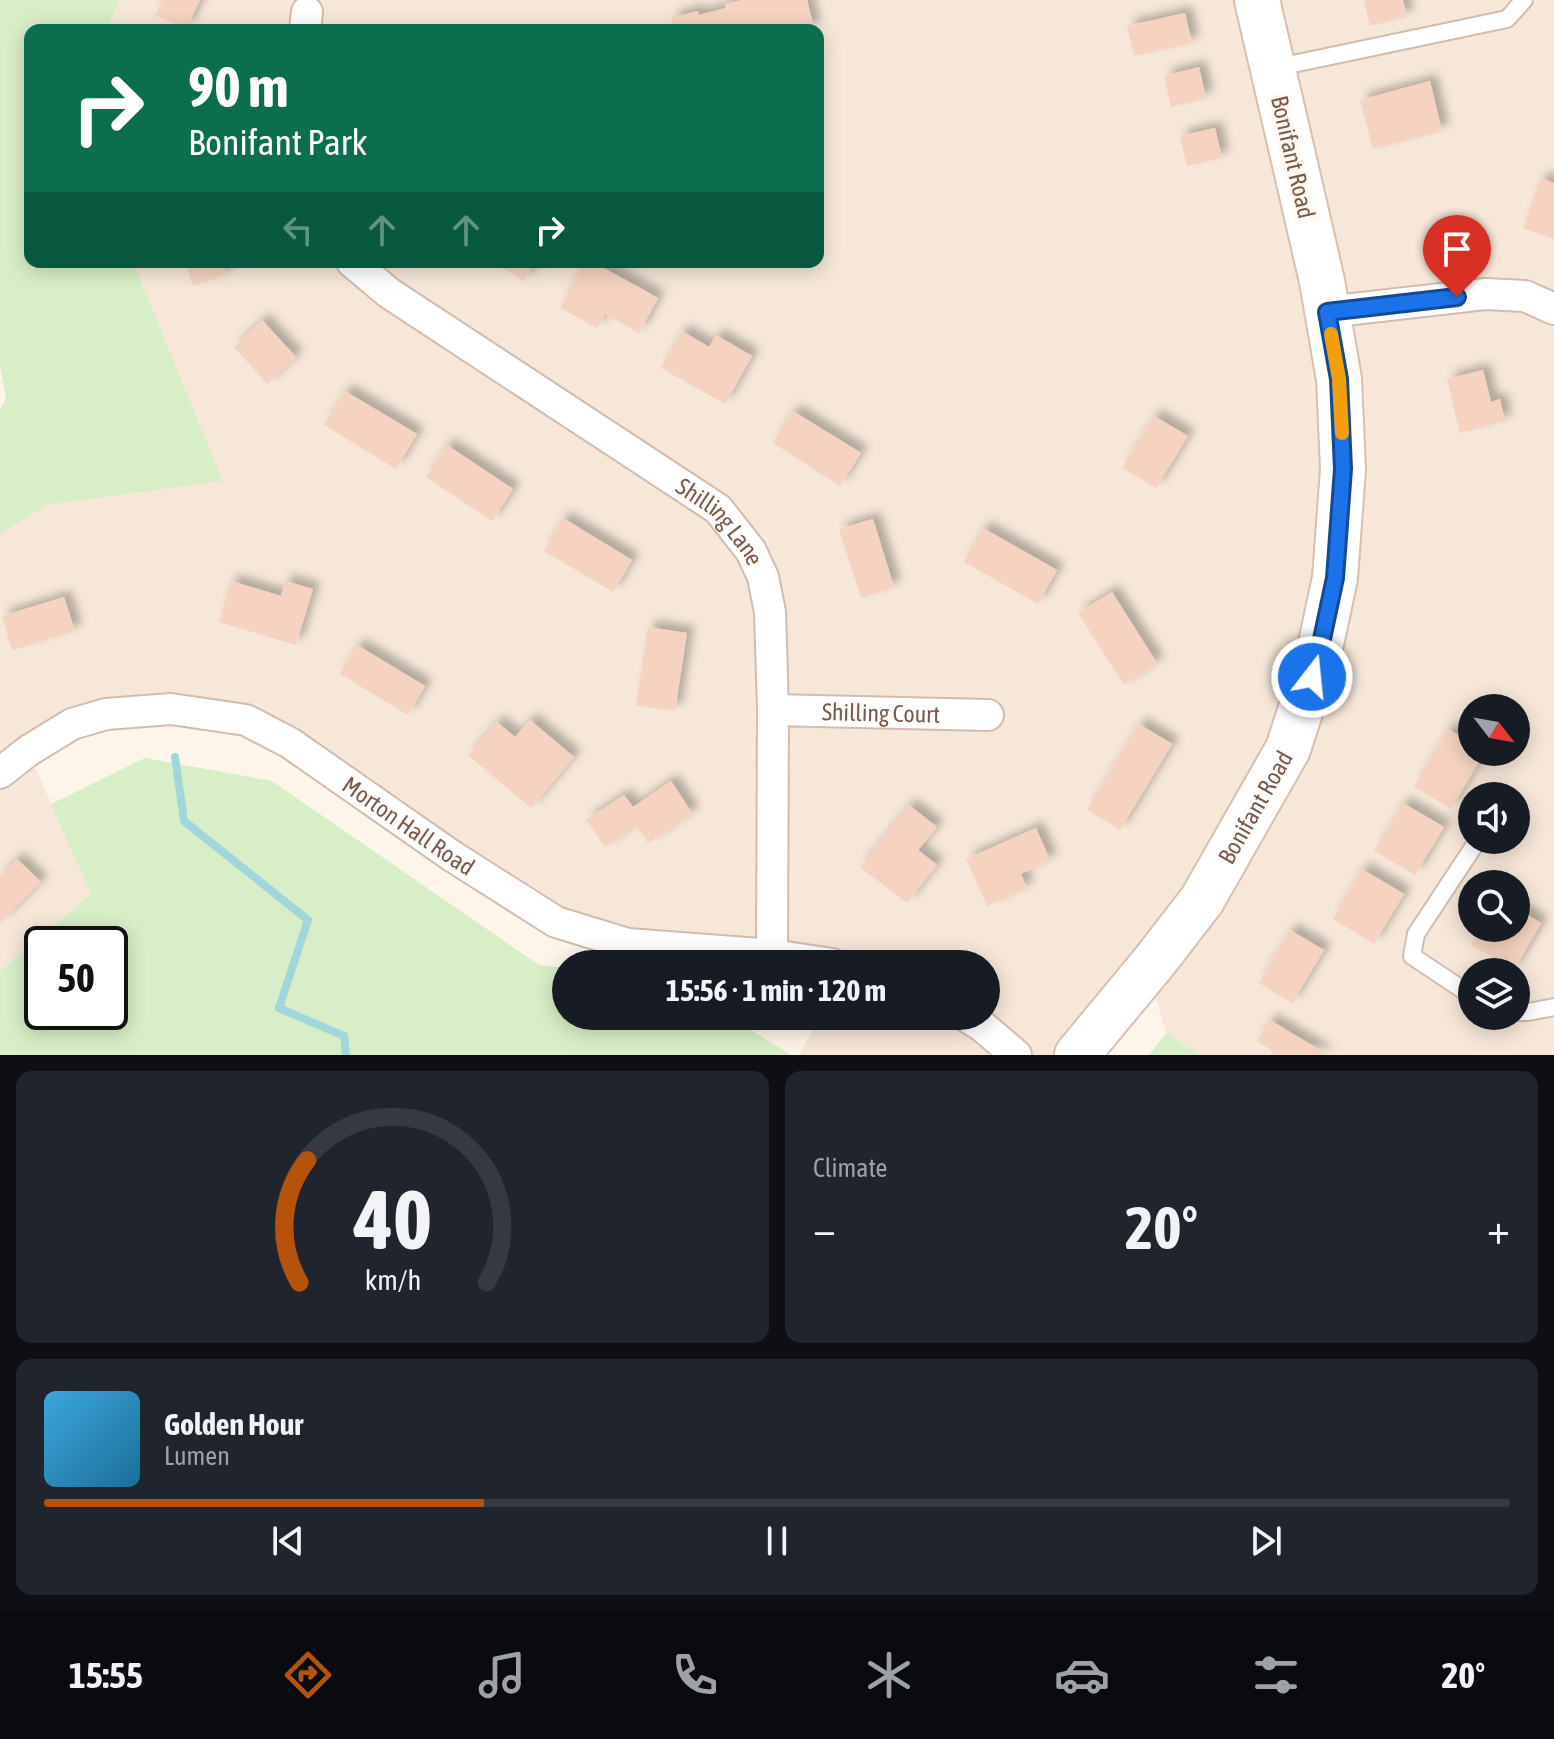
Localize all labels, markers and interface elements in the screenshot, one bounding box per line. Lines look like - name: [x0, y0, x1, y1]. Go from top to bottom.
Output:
- text: 90 m: [188, 55, 289, 119]
- icon: right: [56, 56, 160, 160]
- street label: Bonifant Road: [1266, 93, 1320, 221]
- text: Bonifant Park: [188, 121, 367, 163]
- icon: left: [276, 208, 320, 252]
- icon: ahead: [360, 208, 404, 252]
- icon: ahead: [444, 208, 488, 252]
- icon: right: [528, 208, 572, 252]
- pin: [1423, 215, 1491, 297]
- icon: arrive: [1435, 227, 1479, 271]
- street label: Shilling Lane: [672, 472, 769, 569]
- position arrow: [1270, 635, 1354, 719]
- north arrow: [1458, 694, 1530, 766]
- map controls: [1458, 694, 1530, 1030]
- street label: Shilling Court: [822, 698, 940, 727]
- street label: Bonifant Road: [1212, 746, 1298, 868]
- street label: Morton Hall Road: [338, 771, 480, 880]
- button: sound: [1458, 782, 1530, 854]
- button: search: [1458, 870, 1530, 942]
- speed limit sign: 50: [24, 926, 128, 1030]
- button: layers: [1458, 958, 1530, 1030]
- text: 15:56 · 1 min · 120 m: [666, 973, 886, 1007]
- text: Climate: [813, 1153, 887, 1183]
- text: 40: [352, 1171, 432, 1267]
- text: 20°: [1125, 1193, 1198, 1262]
- text: −: [813, 1203, 836, 1253]
- text: +: [1487, 1203, 1510, 1253]
- text: km/h: [364, 1263, 421, 1296]
- text: Golden Hour: [164, 1407, 303, 1441]
- text: Lumen: [164, 1441, 230, 1471]
- icon: previous: [266, 1519, 310, 1563]
- icon: pause: [755, 1519, 799, 1563]
- icon: next: [1244, 1519, 1288, 1563]
- icon: directions: [280, 1647, 336, 1703]
- icon: music: [474, 1647, 530, 1703]
- icon: phone: [667, 1647, 723, 1703]
- icon: climate: [861, 1647, 917, 1703]
- icon: car: [1054, 1647, 1110, 1703]
- icon: filters: [1248, 1647, 1304, 1703]
- text: 15:55: [69, 1654, 143, 1696]
- text: 20°: [1441, 1654, 1485, 1696]

